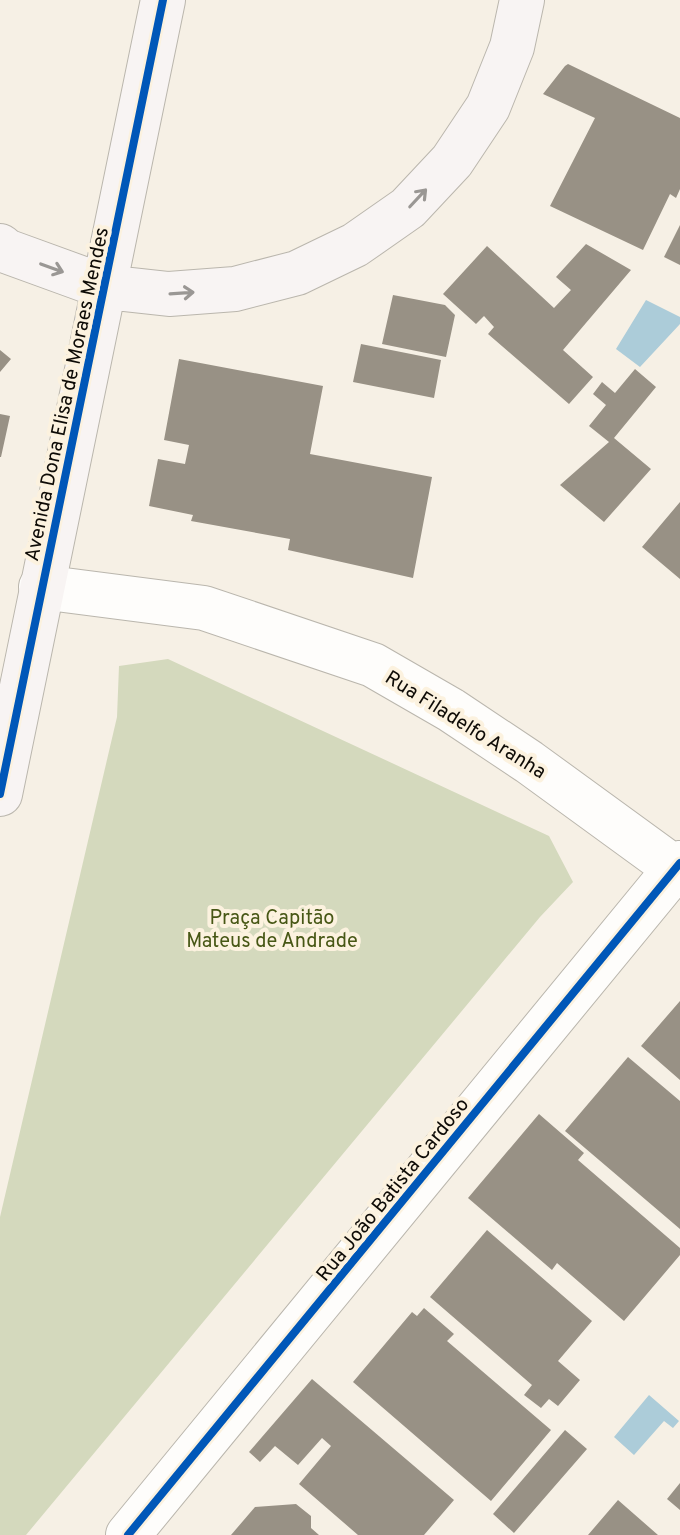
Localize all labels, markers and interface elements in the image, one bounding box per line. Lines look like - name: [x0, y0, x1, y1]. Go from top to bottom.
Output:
- one-way arrow: [408, 188, 426, 208]
- street label: Avenida Dona Elisa de Moraes Mendes: [20, 225, 116, 564]
- one-way arrow: [39, 261, 64, 276]
- one-way arrow: [168, 285, 195, 300]
- street label: Rua Filadelfo Aranha: [379, 666, 550, 786]
- park label: Praça Capitão Mateus de Andrade: [186, 906, 358, 955]
- street label: Rua João Batista Cardoso: [311, 1093, 476, 1287]

